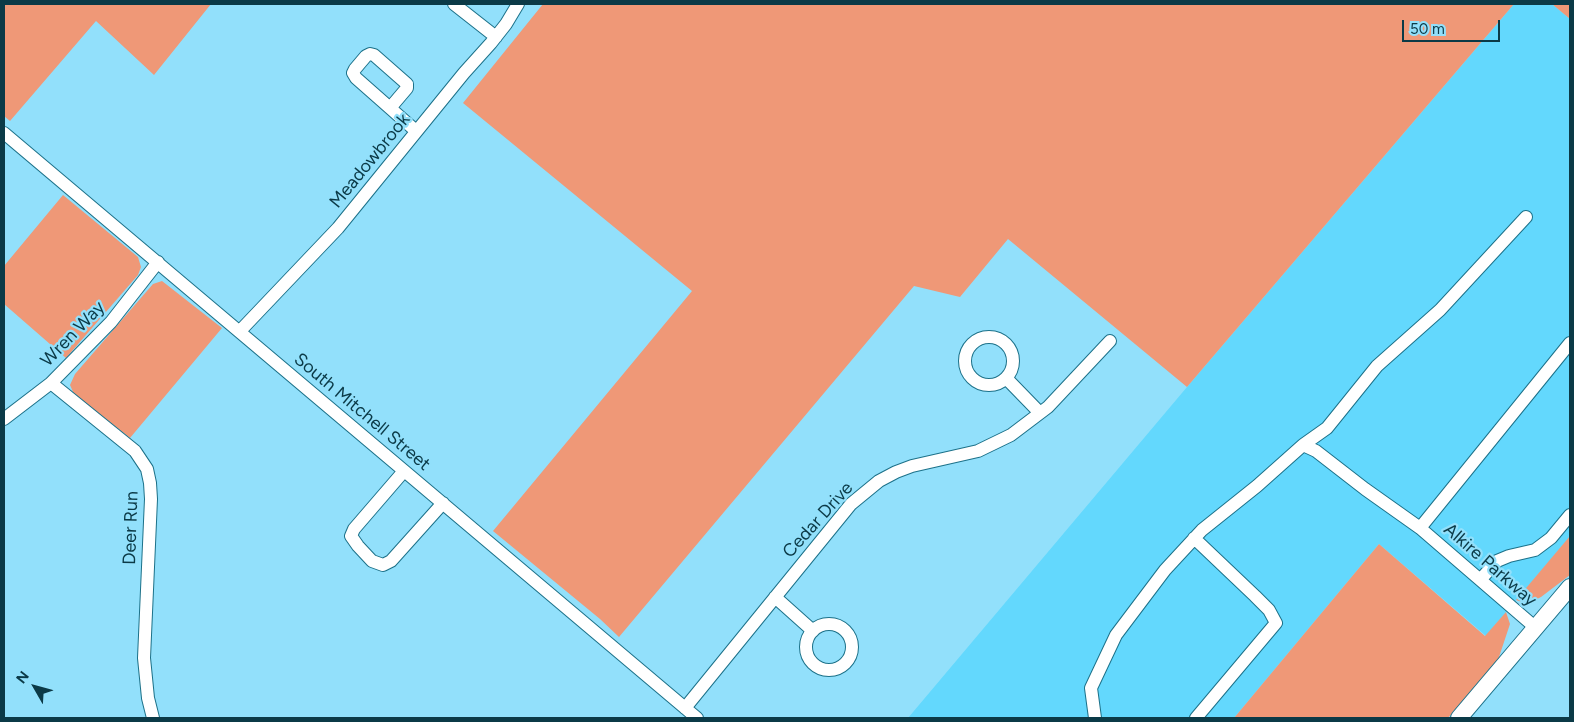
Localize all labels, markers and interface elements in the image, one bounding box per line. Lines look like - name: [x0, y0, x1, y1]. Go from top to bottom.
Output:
- scale bar: [1404, 10, 1502, 42]
- text: 50 m: [1410, 20, 1445, 38]
- street label: Meadowbrook: [325, 109, 415, 213]
- street label: Wren Way: [37, 297, 109, 371]
- street label: South Mitchell Street: [289, 349, 435, 475]
- street label: Cedar Drive: [778, 478, 858, 562]
- street label: Deer Run: [119, 491, 143, 565]
- street label: Alkire Parkway: [1439, 519, 1541, 611]
- north arrow: [10, 662, 60, 712]
- text: N: [13, 668, 33, 687]

